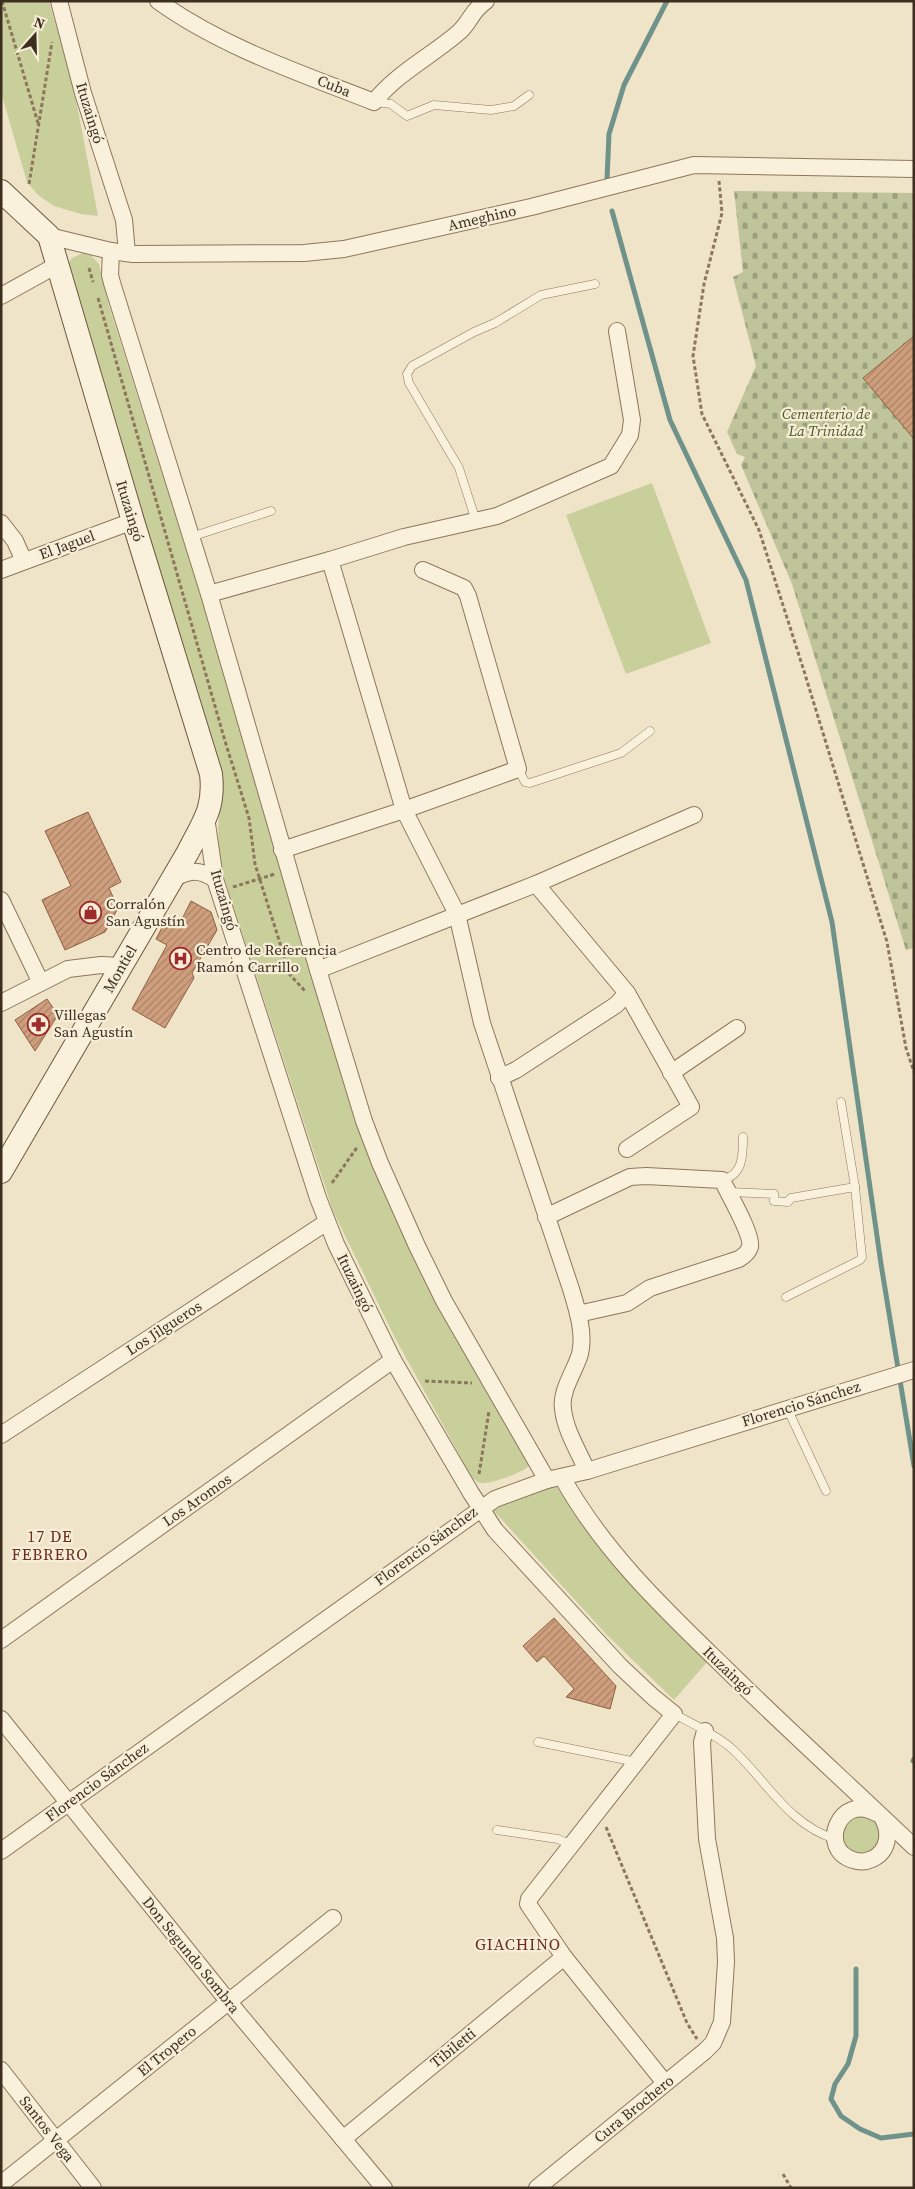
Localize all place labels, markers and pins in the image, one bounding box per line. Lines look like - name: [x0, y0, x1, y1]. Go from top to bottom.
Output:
- place label: Corralón San Agustín: [106, 893, 185, 931]
- shop icon: Corralón San Agustín: [78, 901, 102, 925]
- place label: Centro de Referencia Ramón Carrillo: [196, 939, 337, 977]
- hospital icon: Centro de Referencia Ramón Carrillo: [168, 947, 192, 971]
- place label: Villegas San Agustín: [54, 1004, 133, 1042]
- pharmacy icon: Villegas San Agustín: [26, 1012, 50, 1036]

